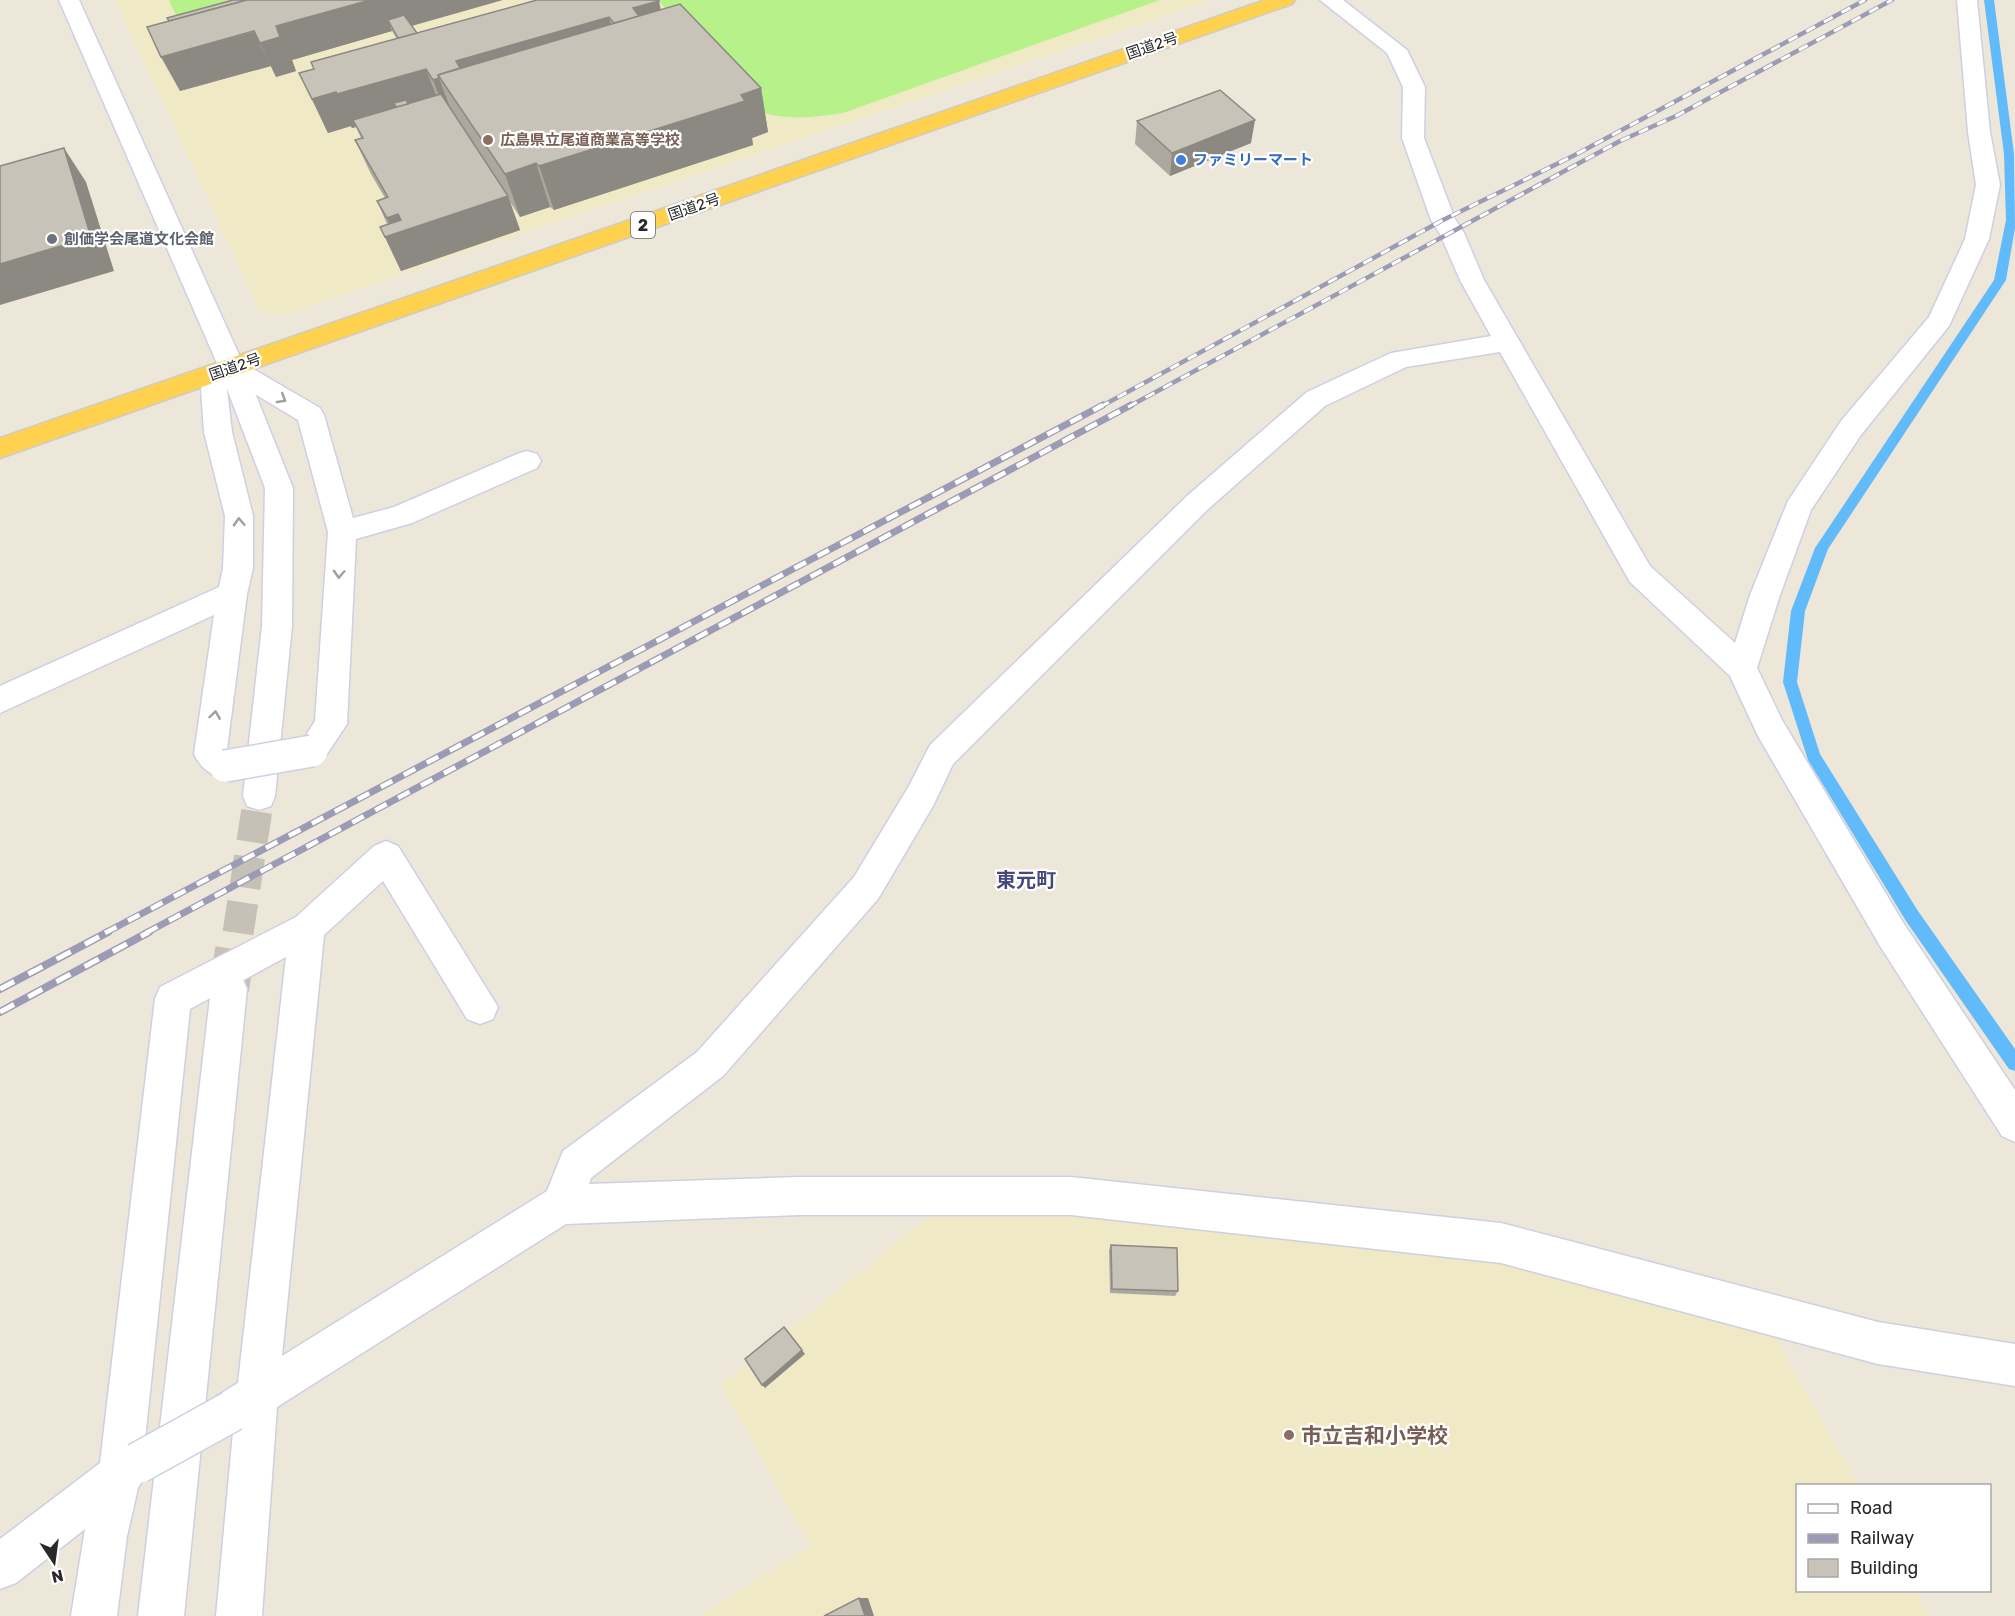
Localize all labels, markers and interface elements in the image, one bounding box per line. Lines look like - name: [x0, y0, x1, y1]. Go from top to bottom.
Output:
- street label: 国道2号: [1124, 29, 1180, 63]
- place label: 広島県立尾道商業高等学校: [500, 131, 680, 149]
- marker: 広島県立尾道商業高等学校: [481, 133, 495, 147]
- place label: ファミリーマート: [1193, 151, 1313, 169]
- marker: ファミリーマート: [1174, 153, 1188, 167]
- street label: 国道2号: [666, 190, 722, 224]
- road number: 2: [631, 212, 655, 238]
- place label: 創価学会尾道文化会館: [64, 230, 214, 248]
- marker: 創価学会尾道文化会館: [45, 232, 59, 246]
- street label: 国道2号: [207, 350, 263, 384]
- one-way arrow: [276, 391, 286, 403]
- one-way arrow: [232, 517, 245, 526]
- one-way arrow: [333, 569, 346, 578]
- one-way arrow: [209, 710, 221, 720]
- district label: 東元町: [996, 868, 1056, 892]
- place label: 市立吉和小学校: [1301, 1423, 1448, 1448]
- marker: 市立吉和小学校: [1282, 1428, 1296, 1442]
- legend: [1796, 1484, 1991, 1592]
- text: Road: [1850, 1497, 1893, 1519]
- text: Railway: [1850, 1527, 1914, 1549]
- north arrow: [24, 1532, 84, 1592]
- text: Building: [1850, 1557, 1918, 1579]
- text: N: [50, 1566, 65, 1587]

